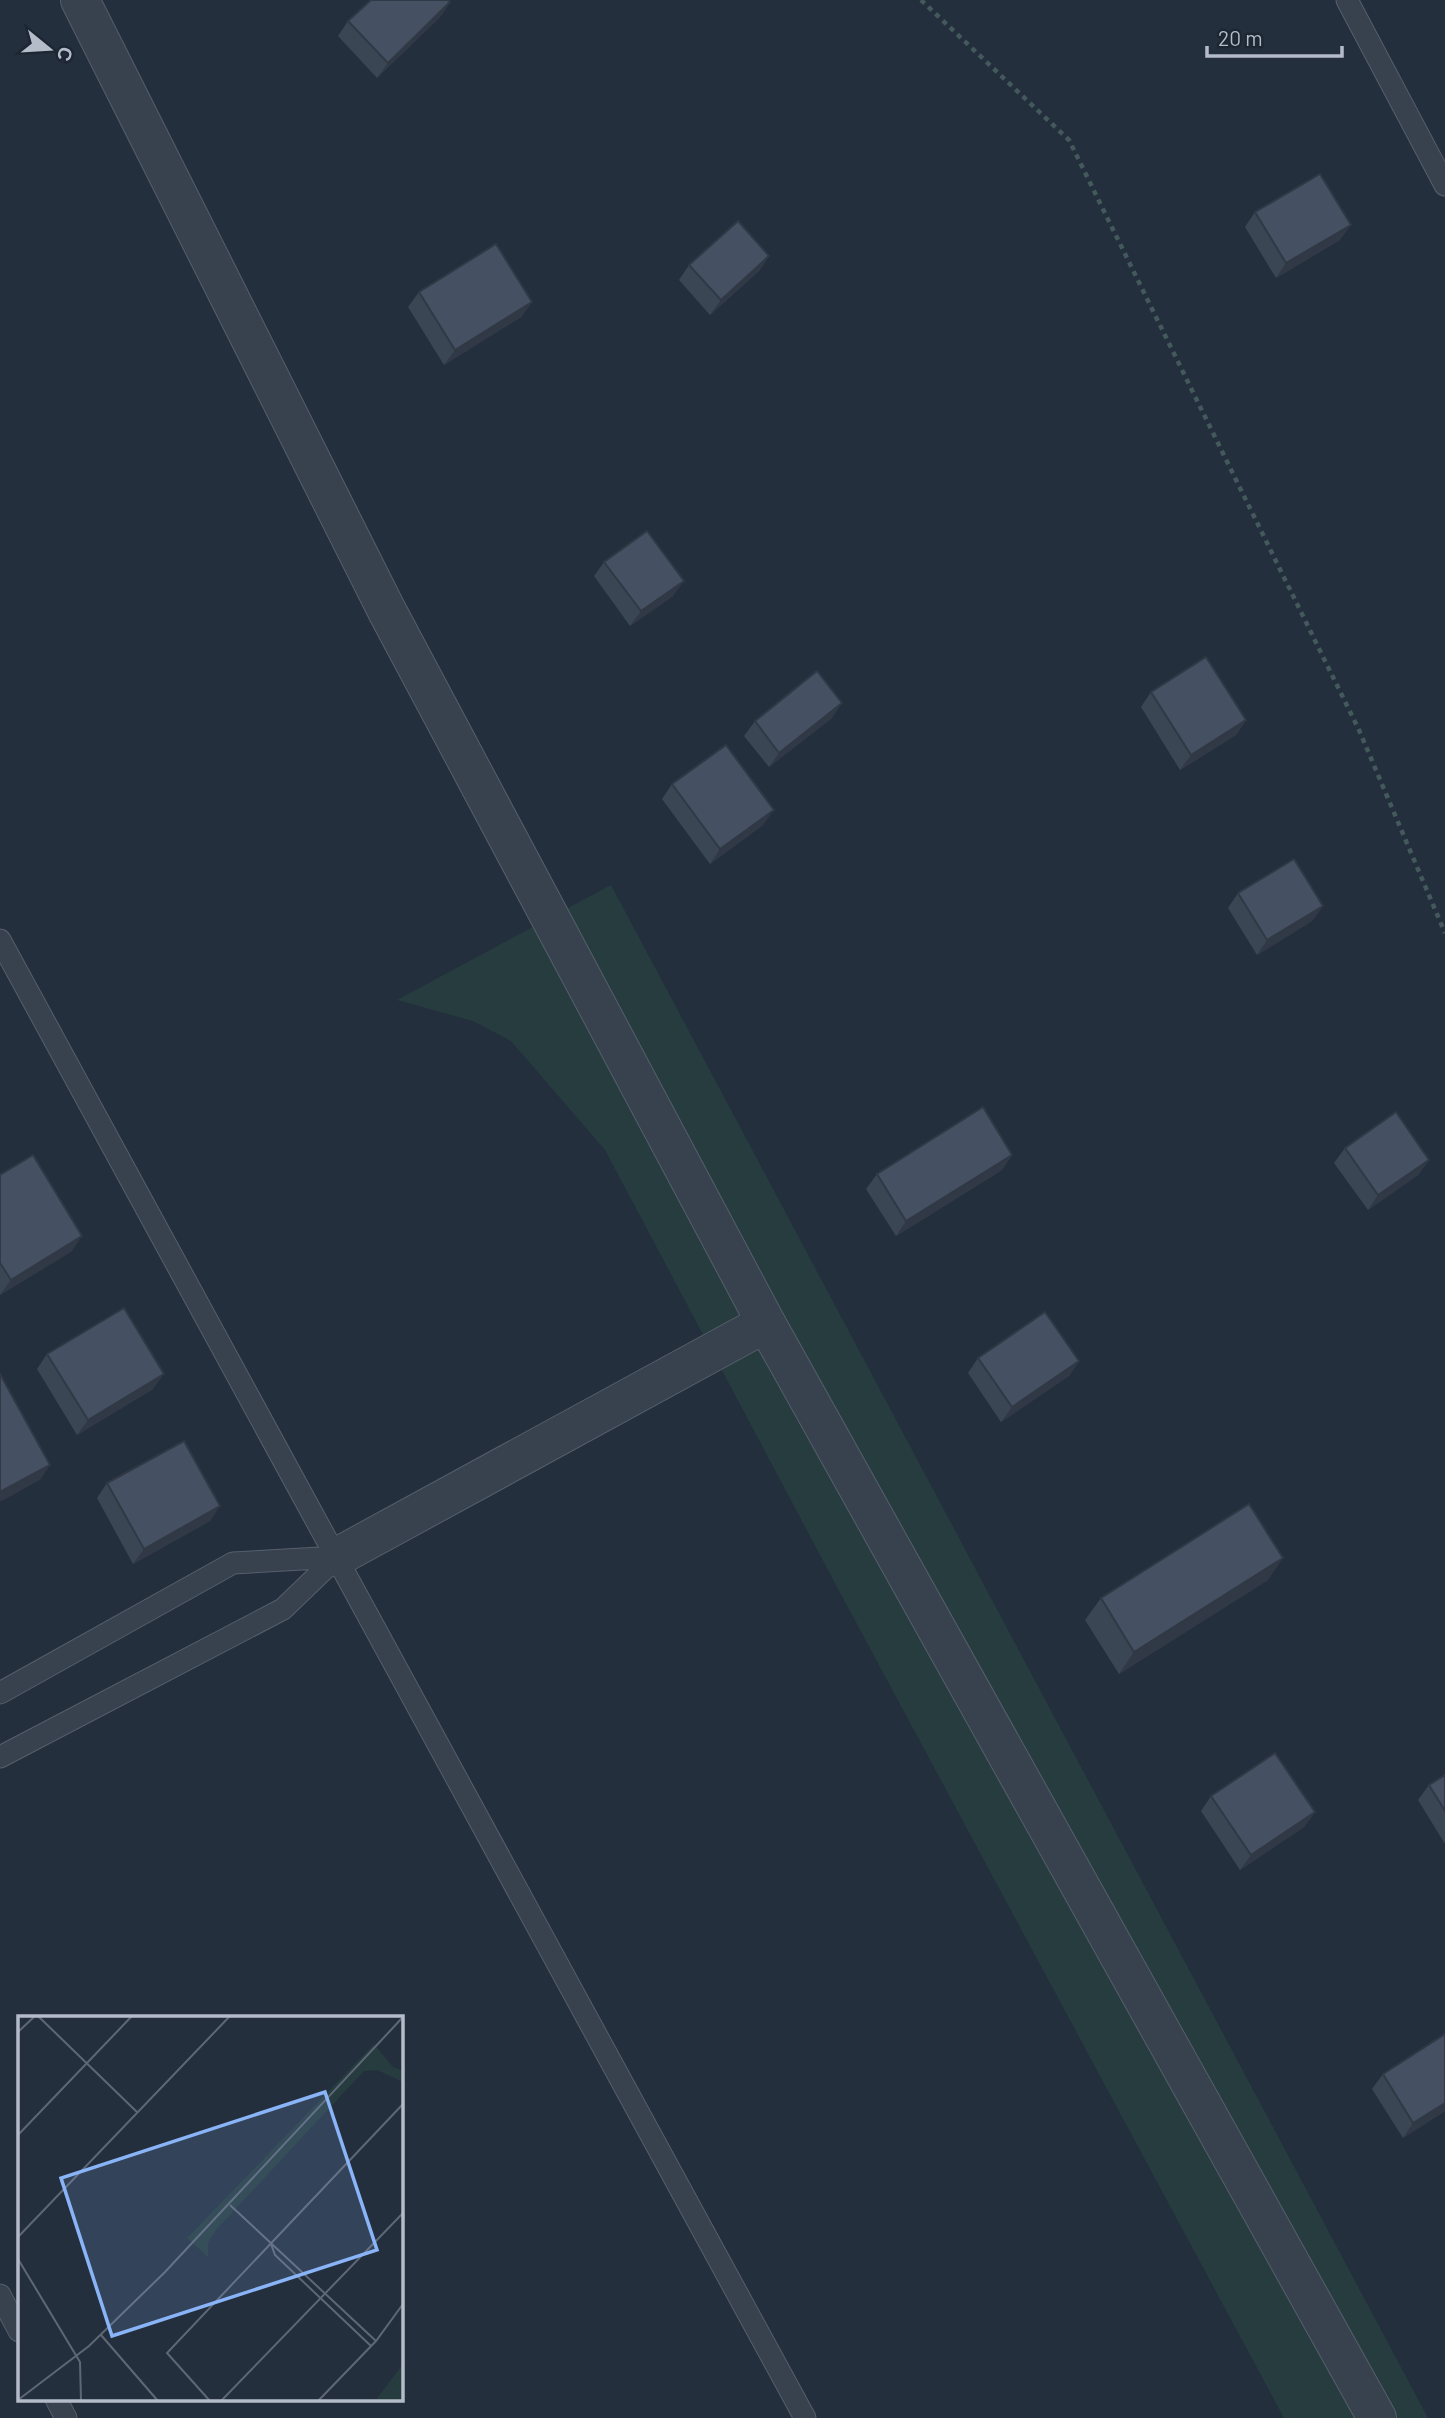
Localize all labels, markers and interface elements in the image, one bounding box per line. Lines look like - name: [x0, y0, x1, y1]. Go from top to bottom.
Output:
- north arrow: [14, 14, 84, 84]
- scale bar: [1207, 14, 1342, 58]
- text: 20 m: [1218, 25, 1263, 50]
- text: С: [53, 44, 79, 65]
- inset map: [18, 2016, 402, 2400]

